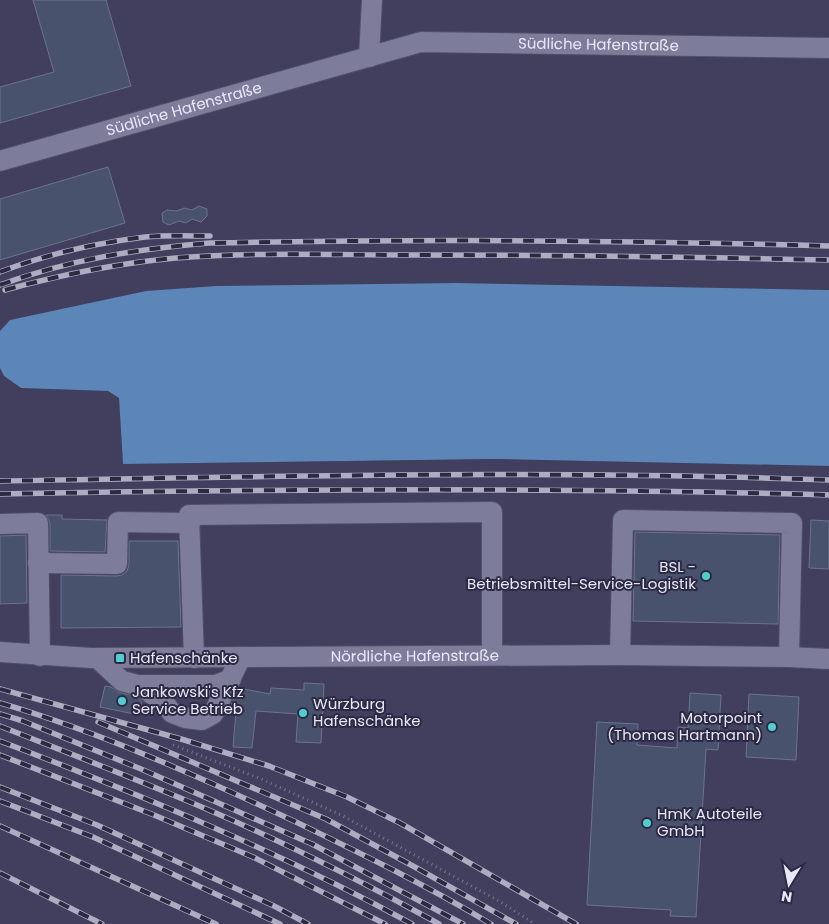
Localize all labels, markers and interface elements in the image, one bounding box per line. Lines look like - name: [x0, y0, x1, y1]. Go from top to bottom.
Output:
- street label: Südliche Hafenstraße: [518, 32, 679, 56]
- street label: Südliche Hafenstraße: [103, 77, 264, 141]
- place label: BSL - Betriebsmittel-Service-Logistik: [467, 556, 696, 594]
- marker: BSL - Betriebsmittel-Service-Logistik: [700, 570, 712, 582]
- street label: Nördliche Hafenstraße: [331, 645, 499, 667]
- place label: Hafenschänke: [130, 647, 238, 668]
- marker: Hafenschänke: [114, 652, 126, 664]
- place label: Jankowski's Kfz Service Betrieb: [132, 681, 244, 719]
- place label: Würzburg Hafenschänke: [313, 693, 421, 731]
- marker: Jankowski's Kfz Service Betrieb: [116, 695, 128, 707]
- marker: Würzburg Hafenschänke: [297, 707, 309, 719]
- place label: Motorpoint (Thomas Hartmann): [607, 707, 762, 745]
- marker: Motorpoint (Thomas Hartmann): [766, 721, 778, 733]
- place label: HmK Autoteile GmbH: [657, 803, 762, 841]
- marker: HmK Autoteile GmbH: [641, 817, 653, 829]
- north arrow: [764, 859, 814, 909]
- text: N: [780, 886, 794, 908]

